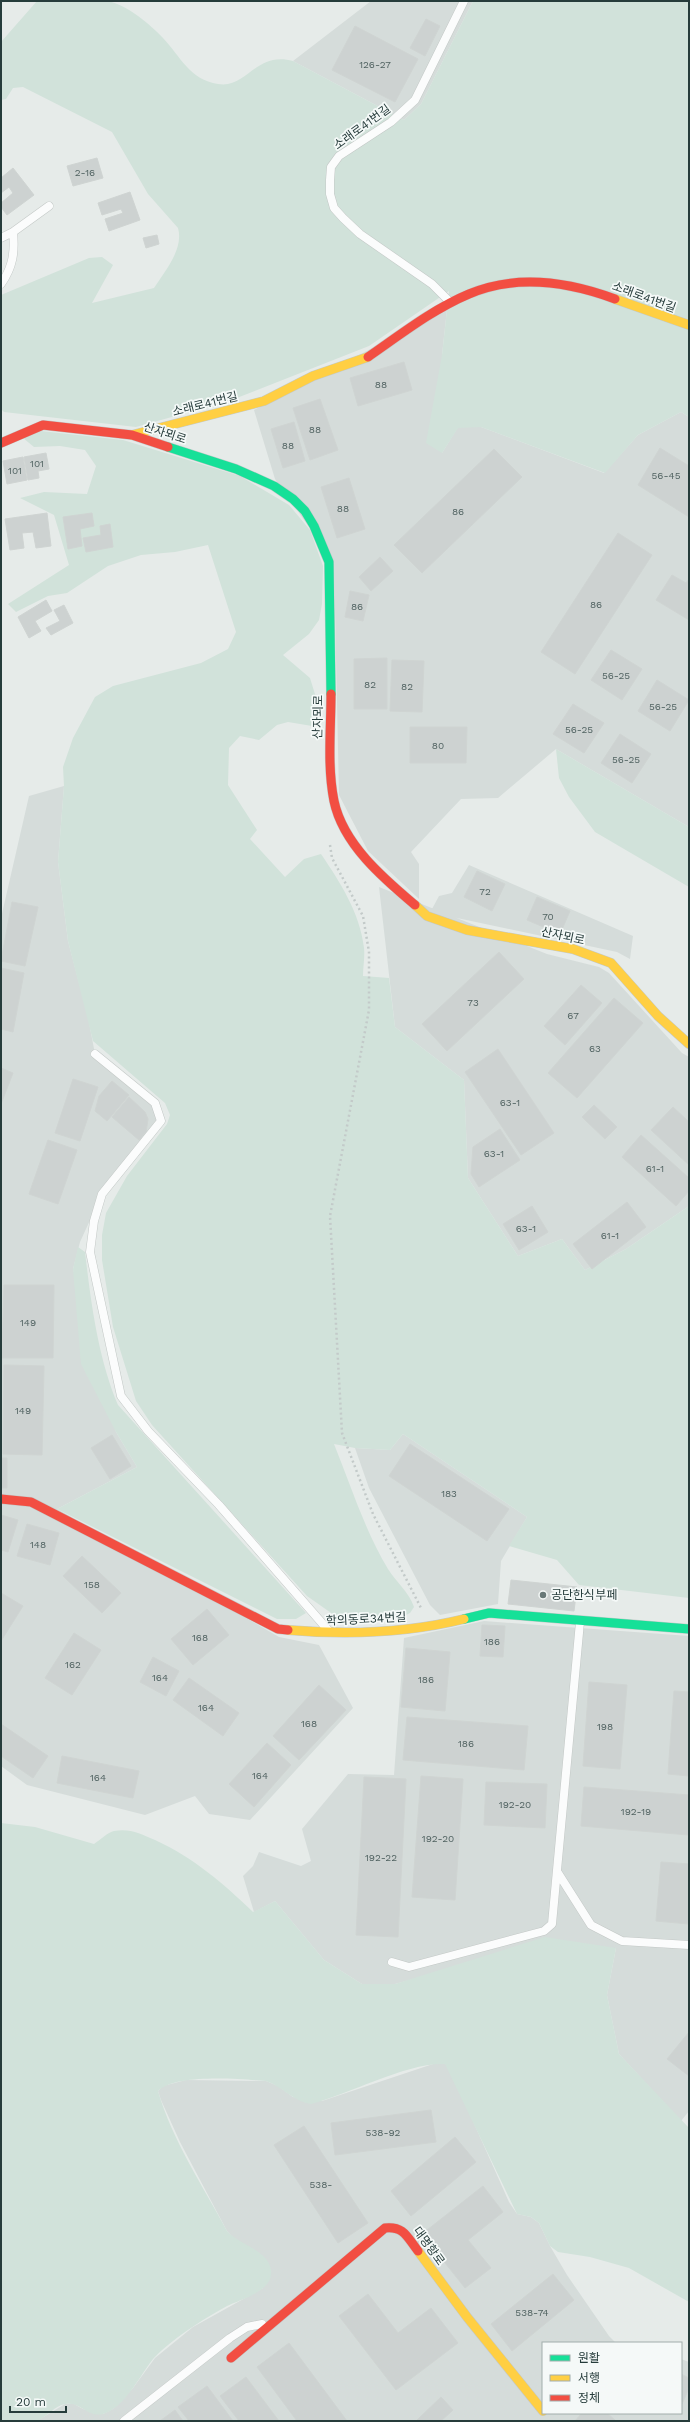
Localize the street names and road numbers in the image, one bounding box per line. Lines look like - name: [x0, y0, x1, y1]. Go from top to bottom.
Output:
- street label: 소래로41번길: [331, 102, 393, 152]
- street label: 소래로41번길: [610, 279, 678, 315]
- street label: 소래로41번길: [171, 389, 239, 419]
- street label: 산자뫼로: [142, 420, 188, 446]
- street label: 산자뫼로: [311, 695, 325, 739]
- street label: 산자뫼로: [540, 925, 586, 947]
- street label: 학의동로34번길: [325, 1610, 407, 1628]
- street label: 대명항로: [410, 2224, 448, 2268]

